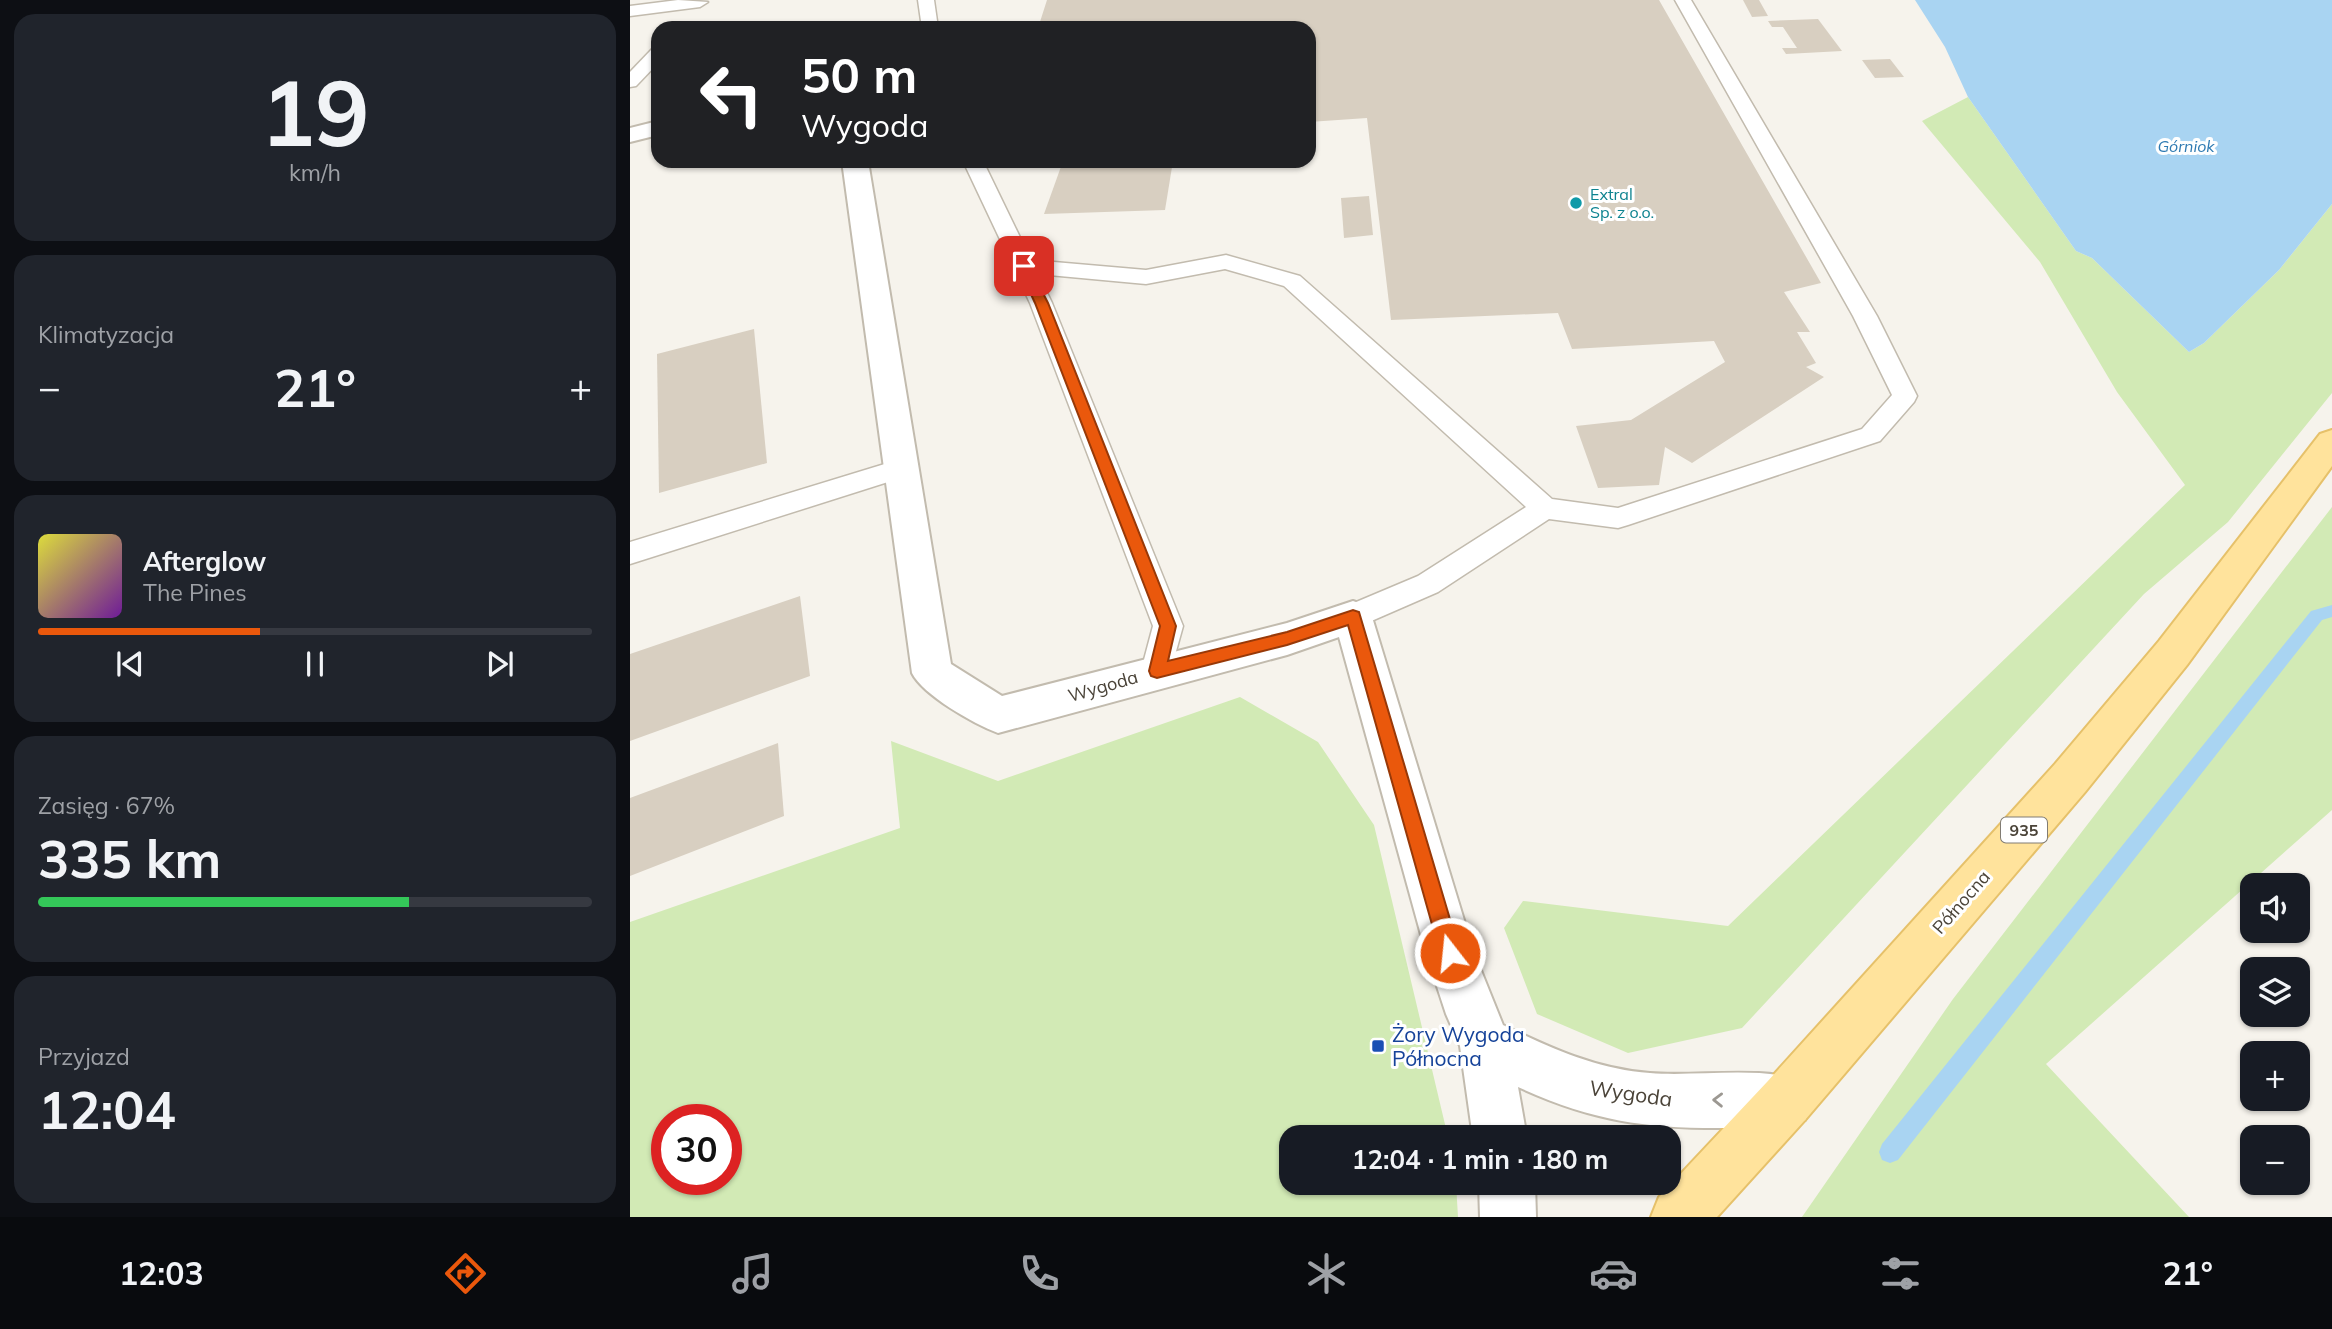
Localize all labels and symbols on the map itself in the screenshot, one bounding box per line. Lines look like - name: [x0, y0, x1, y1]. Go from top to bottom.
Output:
- water label: Górniok: [2157, 136, 2215, 156]
- place label: Extral Sp. z o.o.: [1590, 184, 1654, 222]
- marker: Extral Sp. z o.o.: [1568, 195, 1584, 211]
- pin: [994, 236, 1054, 296]
- street label: Wygoda: [1065, 665, 1141, 707]
- road number: 935: [2001, 818, 2047, 842]
- street label: Północna: [1927, 865, 1995, 939]
- position arrow: [1413, 916, 1487, 990]
- place label: Żory Wygoda Północna: [1392, 1021, 1525, 1071]
- marker: Żory Wygoda Północna: [1370, 1038, 1386, 1054]
- street label: Wygoda: [1588, 1074, 1674, 1112]
- one-way arrow: [1712, 1092, 1723, 1108]
- speed limit sign: 30: [651, 1104, 742, 1195]

